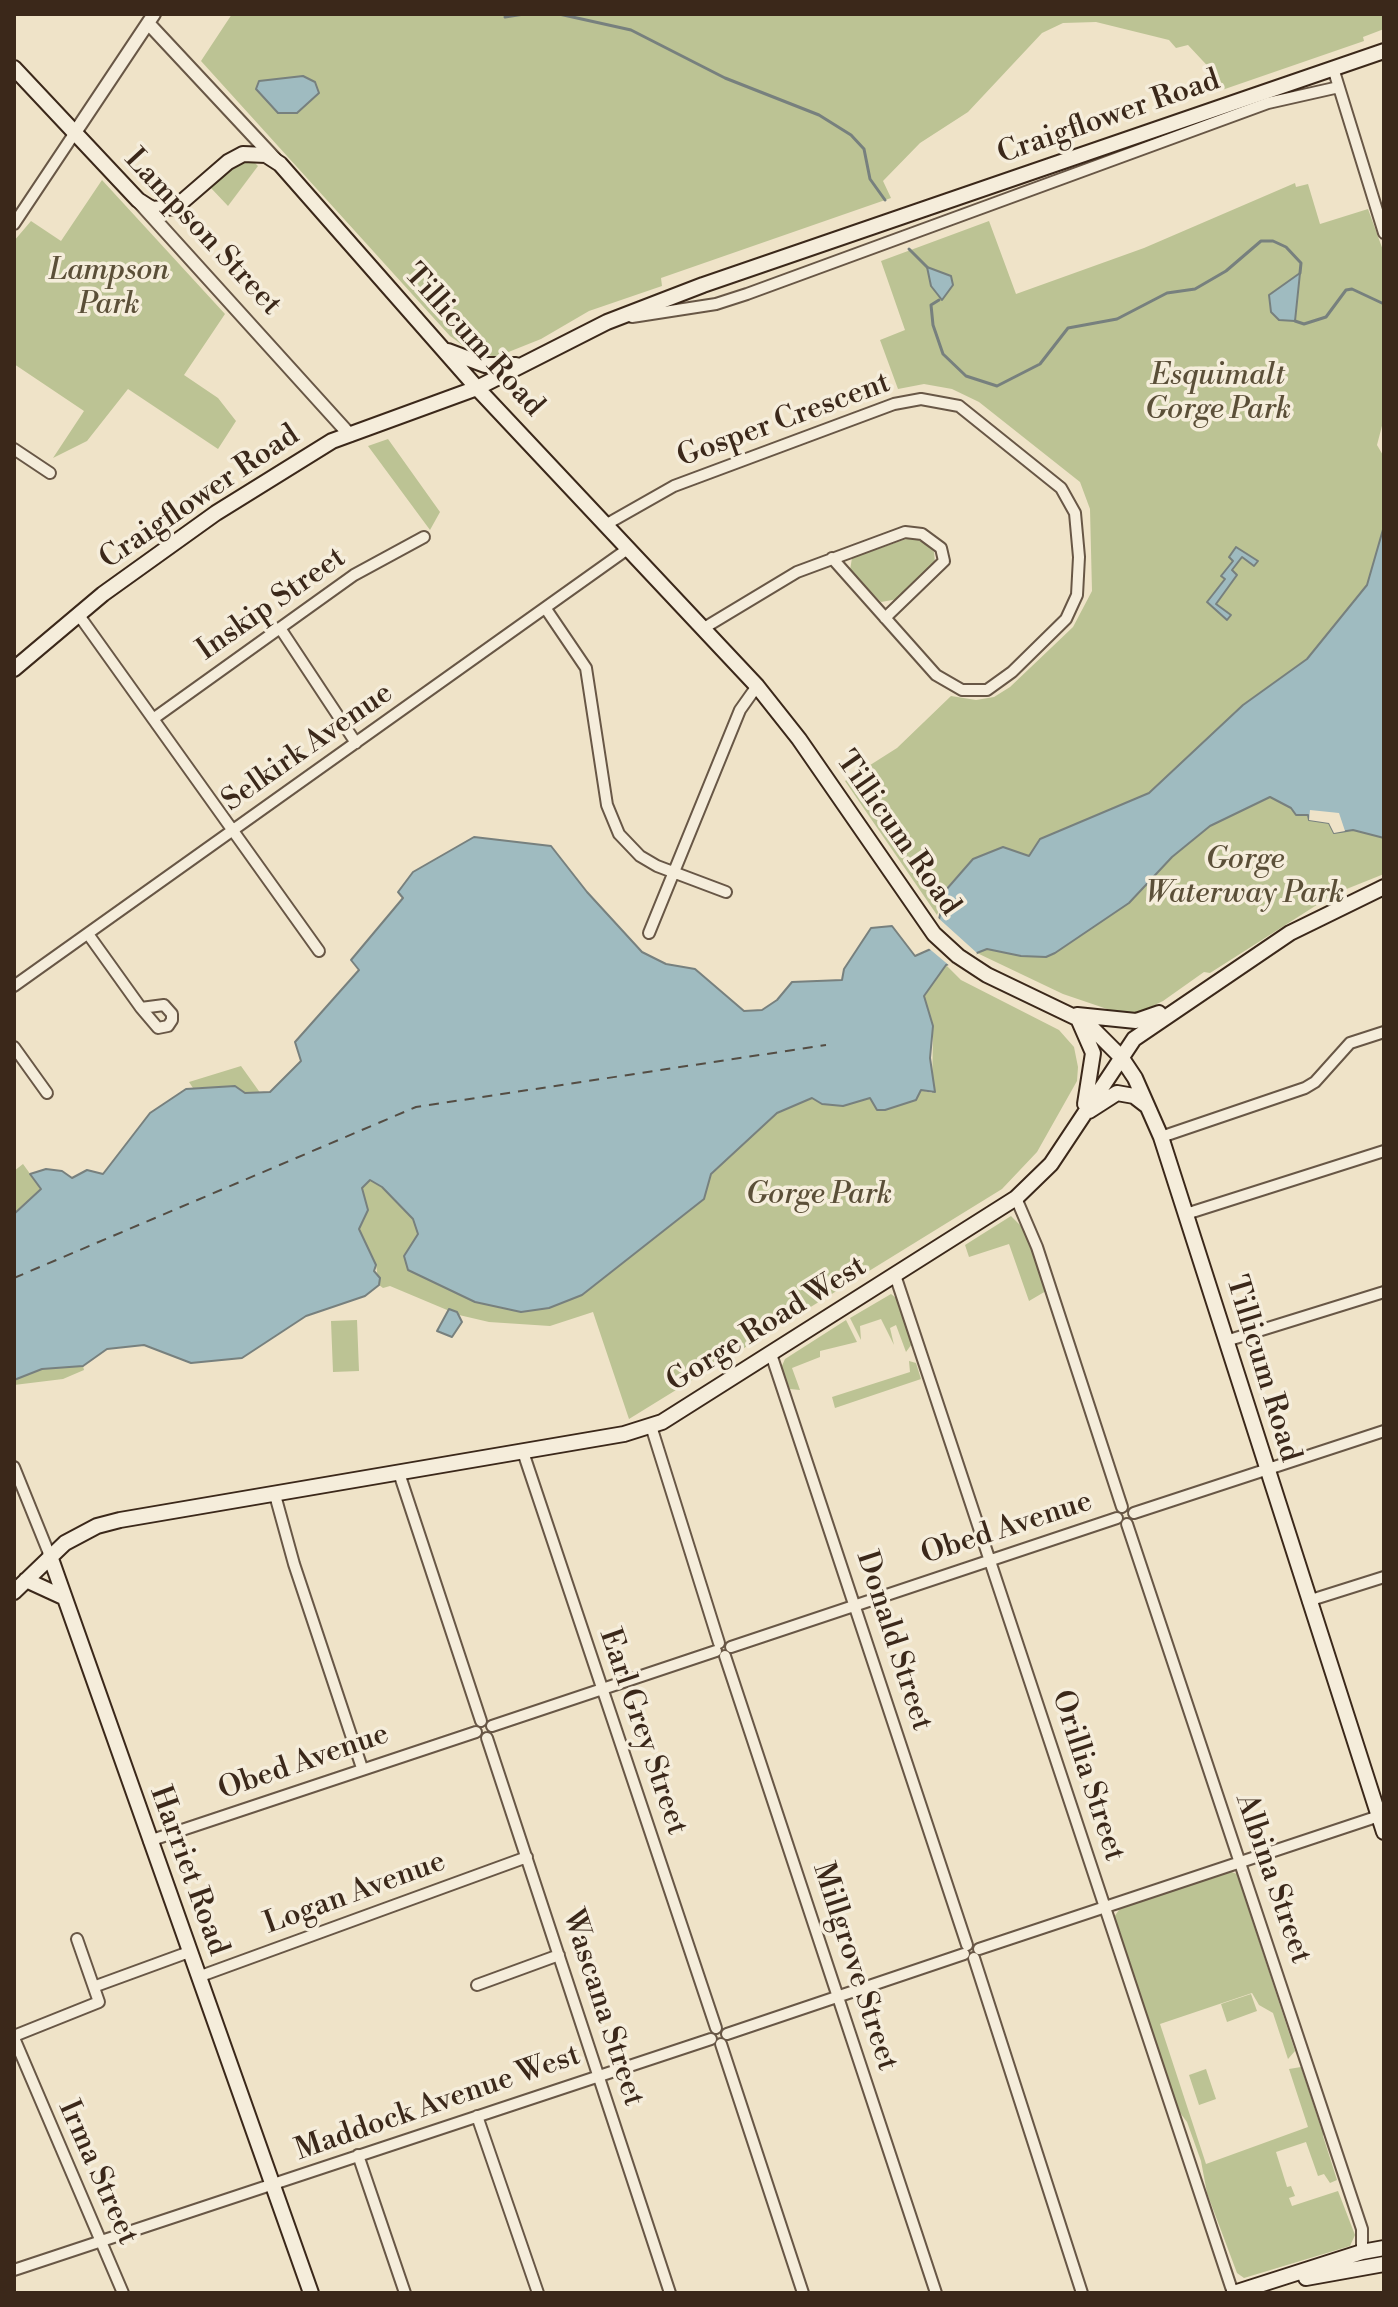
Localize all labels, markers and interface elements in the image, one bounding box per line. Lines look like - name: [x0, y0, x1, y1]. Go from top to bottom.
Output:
- street label: Craigflower Road: [993, 63, 1225, 173]
- street label: Lampson Street: [116, 142, 288, 324]
- park label: Lampson Park: [49, 254, 169, 324]
- street label: Tillicum Road: [395, 257, 551, 425]
- park label: Esquimalt Gorge Park: [1145, 359, 1291, 430]
- street label: Gosper Crescent: [673, 366, 895, 476]
- street label: Craigflower Road: [93, 418, 307, 578]
- street label: Inskip Street: [191, 541, 353, 669]
- street label: Selkirk Avenue: [216, 676, 400, 820]
- street label: Tillicum Road: [827, 745, 967, 923]
- park label: Gorge Waterway Park: [1145, 843, 1345, 914]
- park label: Gorge Park: [746, 1178, 892, 1214]
- street label: Gorge Road West: [661, 1249, 873, 1401]
- street label: Tillicum Road: [1217, 1272, 1307, 1466]
- street label: Obed Avenue: [917, 1484, 1097, 1574]
- street label: Donald Street: [847, 1547, 939, 1735]
- street label: Earl Grey Street: [590, 1624, 694, 1840]
- street label: Orillia Street: [1042, 1686, 1132, 1866]
- street label: Obed Avenue: [214, 1717, 394, 1809]
- street label: Harriet Road: [141, 1781, 235, 1961]
- street label: Albina Street: [1226, 1789, 1318, 1969]
- street label: Logan Avenue: [259, 1845, 451, 1943]
- street label: Millgrove Street: [803, 1858, 905, 2076]
- street label: Wascana Street: [553, 1905, 651, 2111]
- street label: Maddock Avenue West: [291, 2038, 585, 2170]
- street label: Irma Street: [49, 2095, 145, 2251]

